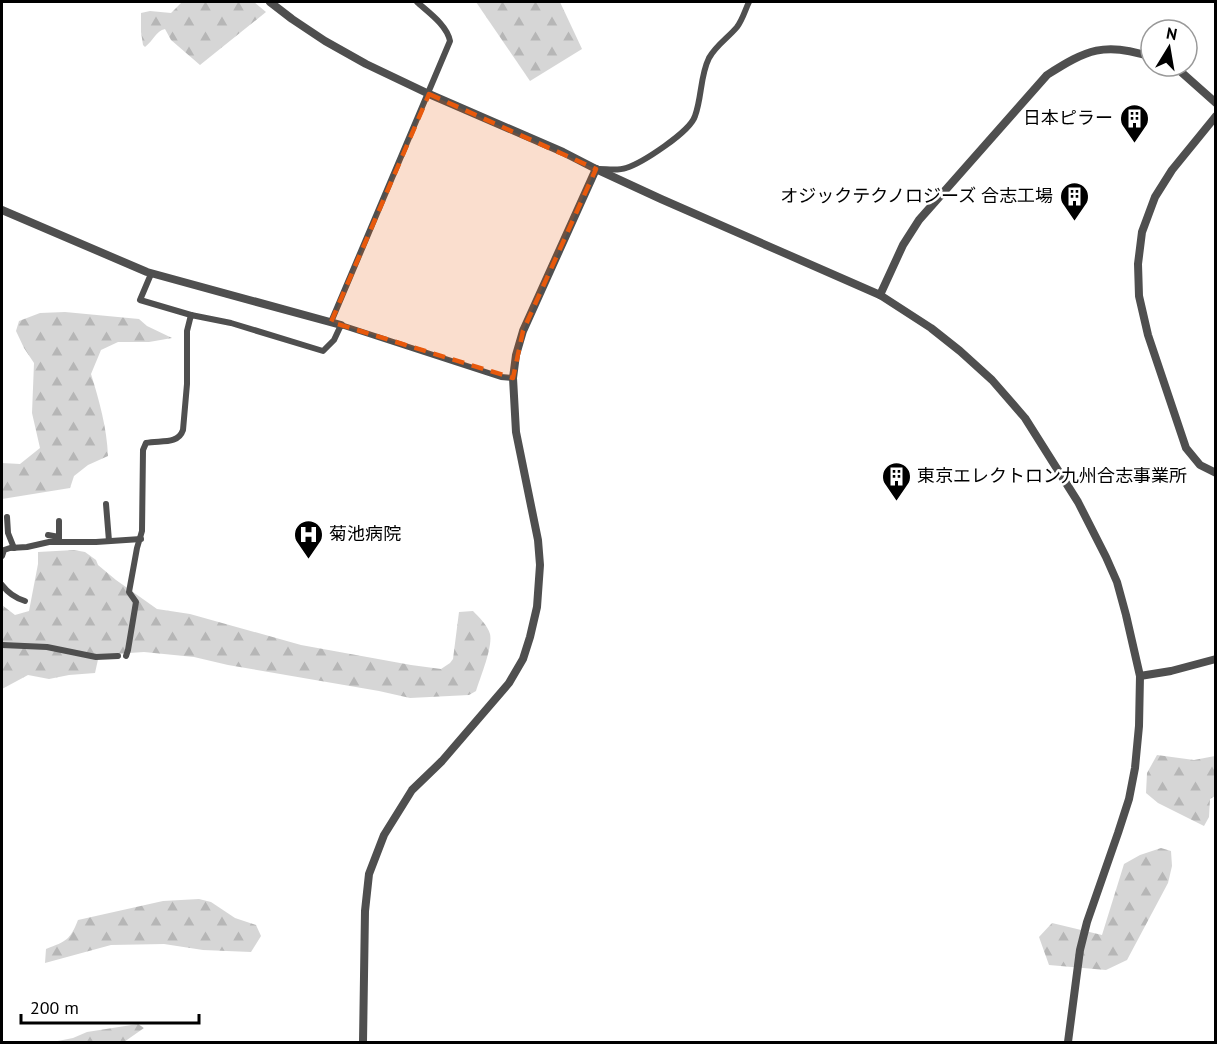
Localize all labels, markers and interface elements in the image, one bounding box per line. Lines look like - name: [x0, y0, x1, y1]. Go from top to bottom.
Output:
- north arrow: [1139, 18, 1199, 78]
- text: N: [1165, 22, 1179, 44]
- building icon: 日本ピラー: [1118, 102, 1150, 144]
- place label: 日本ピラー: [1023, 106, 1113, 129]
- building icon: オジックテクノロジーズ 合志工場: [1058, 180, 1090, 222]
- place label: オジックテクノロジーズ 合志工場: [780, 184, 1053, 207]
- building icon: 東京エレクトロン九州合志事業所: [880, 460, 912, 502]
- place label: 東京エレクトロン九州合志事業所: [917, 464, 1187, 487]
- hospital icon: 菊池病院: [292, 518, 324, 560]
- place label: 菊池病院: [329, 522, 401, 545]
- scale bar: [21, 987, 200, 1025]
- text: 200 m: [30, 996, 79, 1019]

